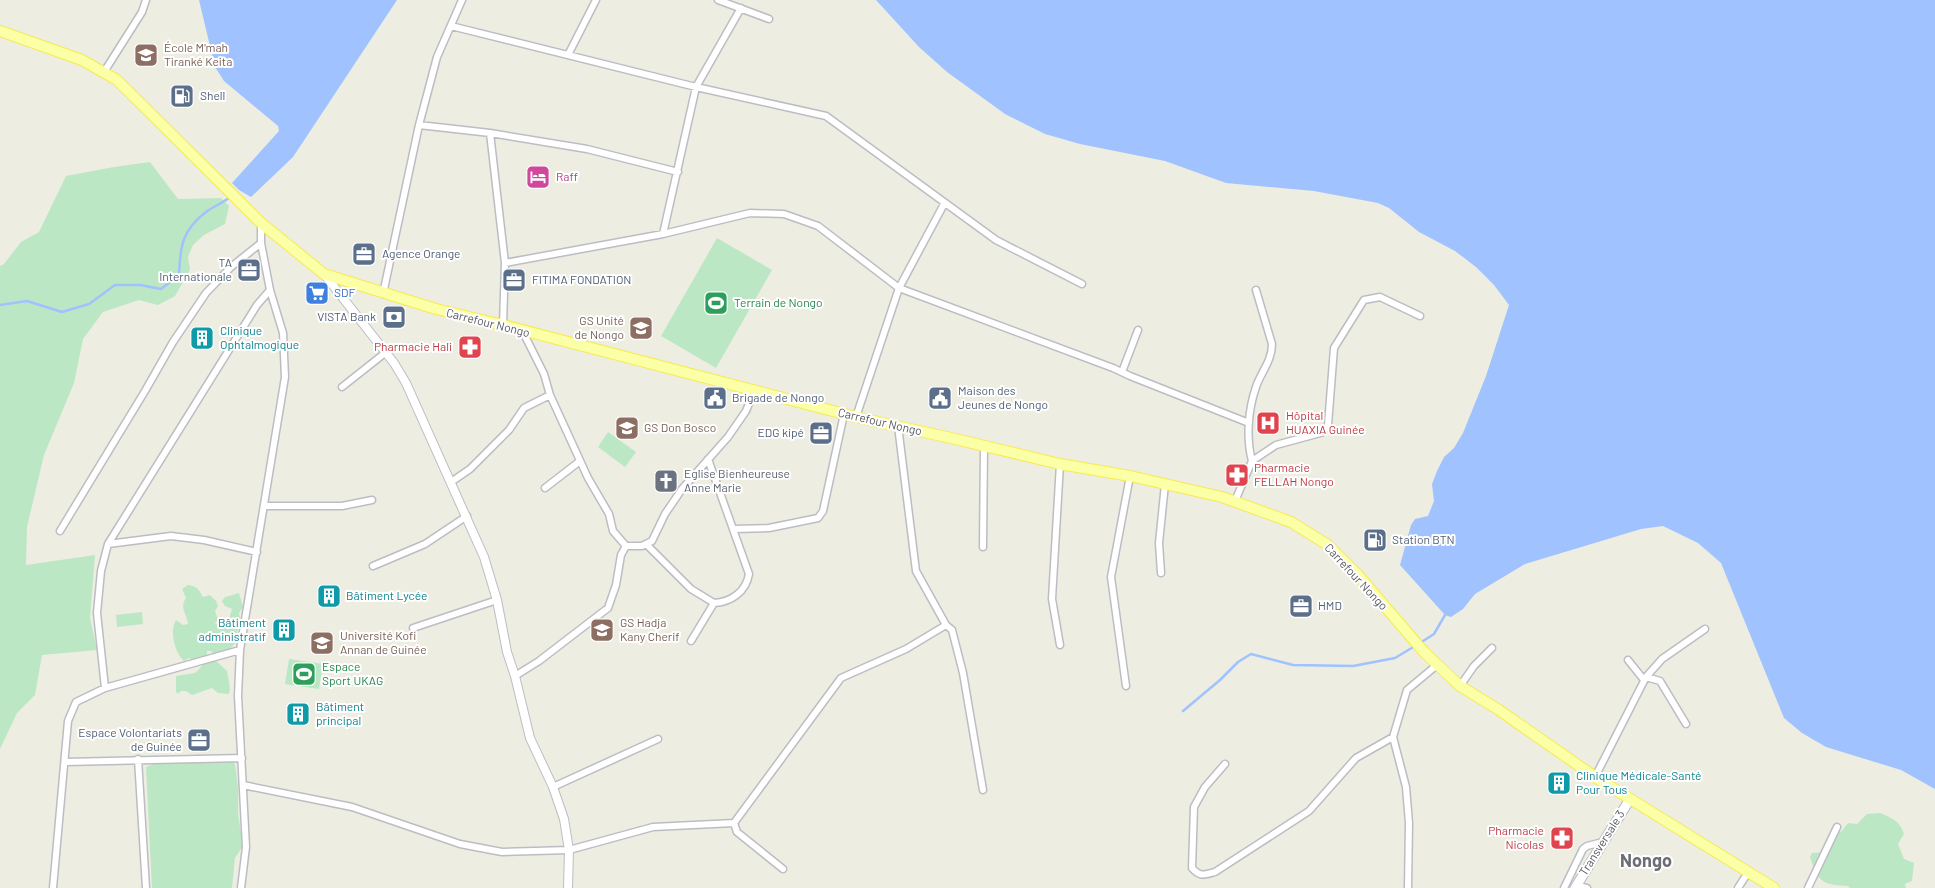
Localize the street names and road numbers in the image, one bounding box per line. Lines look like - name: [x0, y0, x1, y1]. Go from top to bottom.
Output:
- street label: Carrefour Nongo: [445, 305, 532, 339]
- street label: Carrefour Nongo: [837, 405, 924, 438]
- street label: Carrefour Nongo: [1322, 540, 1391, 612]
- street label: Transversale 3: [1576, 807, 1627, 878]

